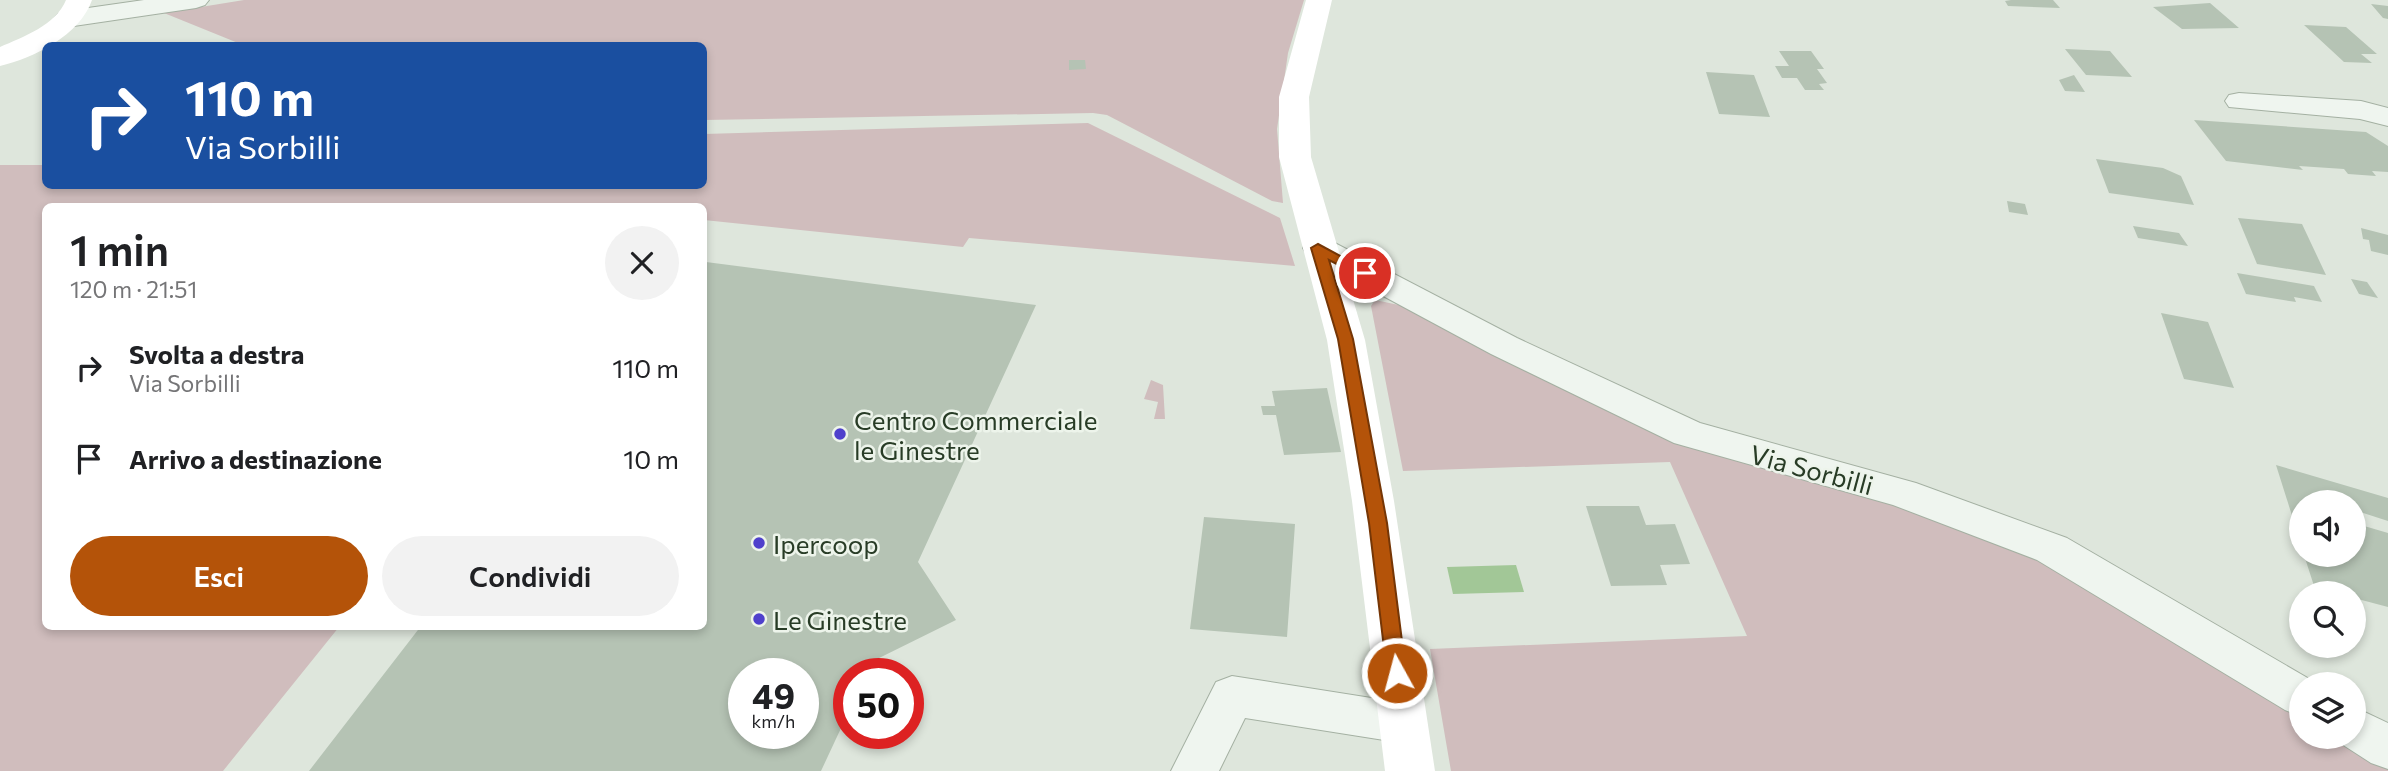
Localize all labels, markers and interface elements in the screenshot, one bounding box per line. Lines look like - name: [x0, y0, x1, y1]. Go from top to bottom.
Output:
- text: 110 m: [185, 66, 314, 126]
- icon: right: [70, 70, 161, 161]
- text: Via Sorbilli: [185, 126, 340, 166]
- text: 1 min: [70, 223, 169, 275]
- button: close: [605, 226, 679, 300]
- pin: [1335, 243, 1395, 303]
- icon: arrive: [1346, 254, 1384, 292]
- text: 120 m · 21:51: [70, 275, 197, 303]
- text: Svolta a destra: [129, 338, 304, 369]
- icon: right: [70, 349, 108, 387]
- text: 110 m: [612, 352, 679, 383]
- text: Via Sorbilli: [129, 369, 241, 397]
- place label: Centro Commerciale le Ginestre: [854, 404, 1097, 465]
- marker: Centro Commerciale le Ginestre: [832, 426, 848, 442]
- street label: Via Sorbilli: [1747, 438, 1877, 500]
- icon: arrive: [70, 440, 108, 478]
- text: Arrivo a destinazione: [129, 443, 382, 474]
- text: 10 m: [623, 443, 679, 474]
- map controls: [2289, 490, 2366, 749]
- button: sound: [2289, 490, 2366, 567]
- place label: Ipercoop: [773, 528, 879, 559]
- marker: Ipercoop: [751, 535, 767, 551]
- button: Esci: [70, 536, 368, 616]
- button: Condividi: [382, 536, 679, 616]
- button: search: [2289, 581, 2366, 658]
- place label: Le Ginestre: [773, 604, 907, 635]
- marker: Le Ginestre: [751, 611, 767, 627]
- position arrow: [1360, 636, 1434, 710]
- speed limit sign: 50: [833, 658, 924, 749]
- button: layers: [2289, 672, 2366, 749]
- text: 49: [752, 673, 795, 716]
- text: km/h: [752, 710, 795, 732]

